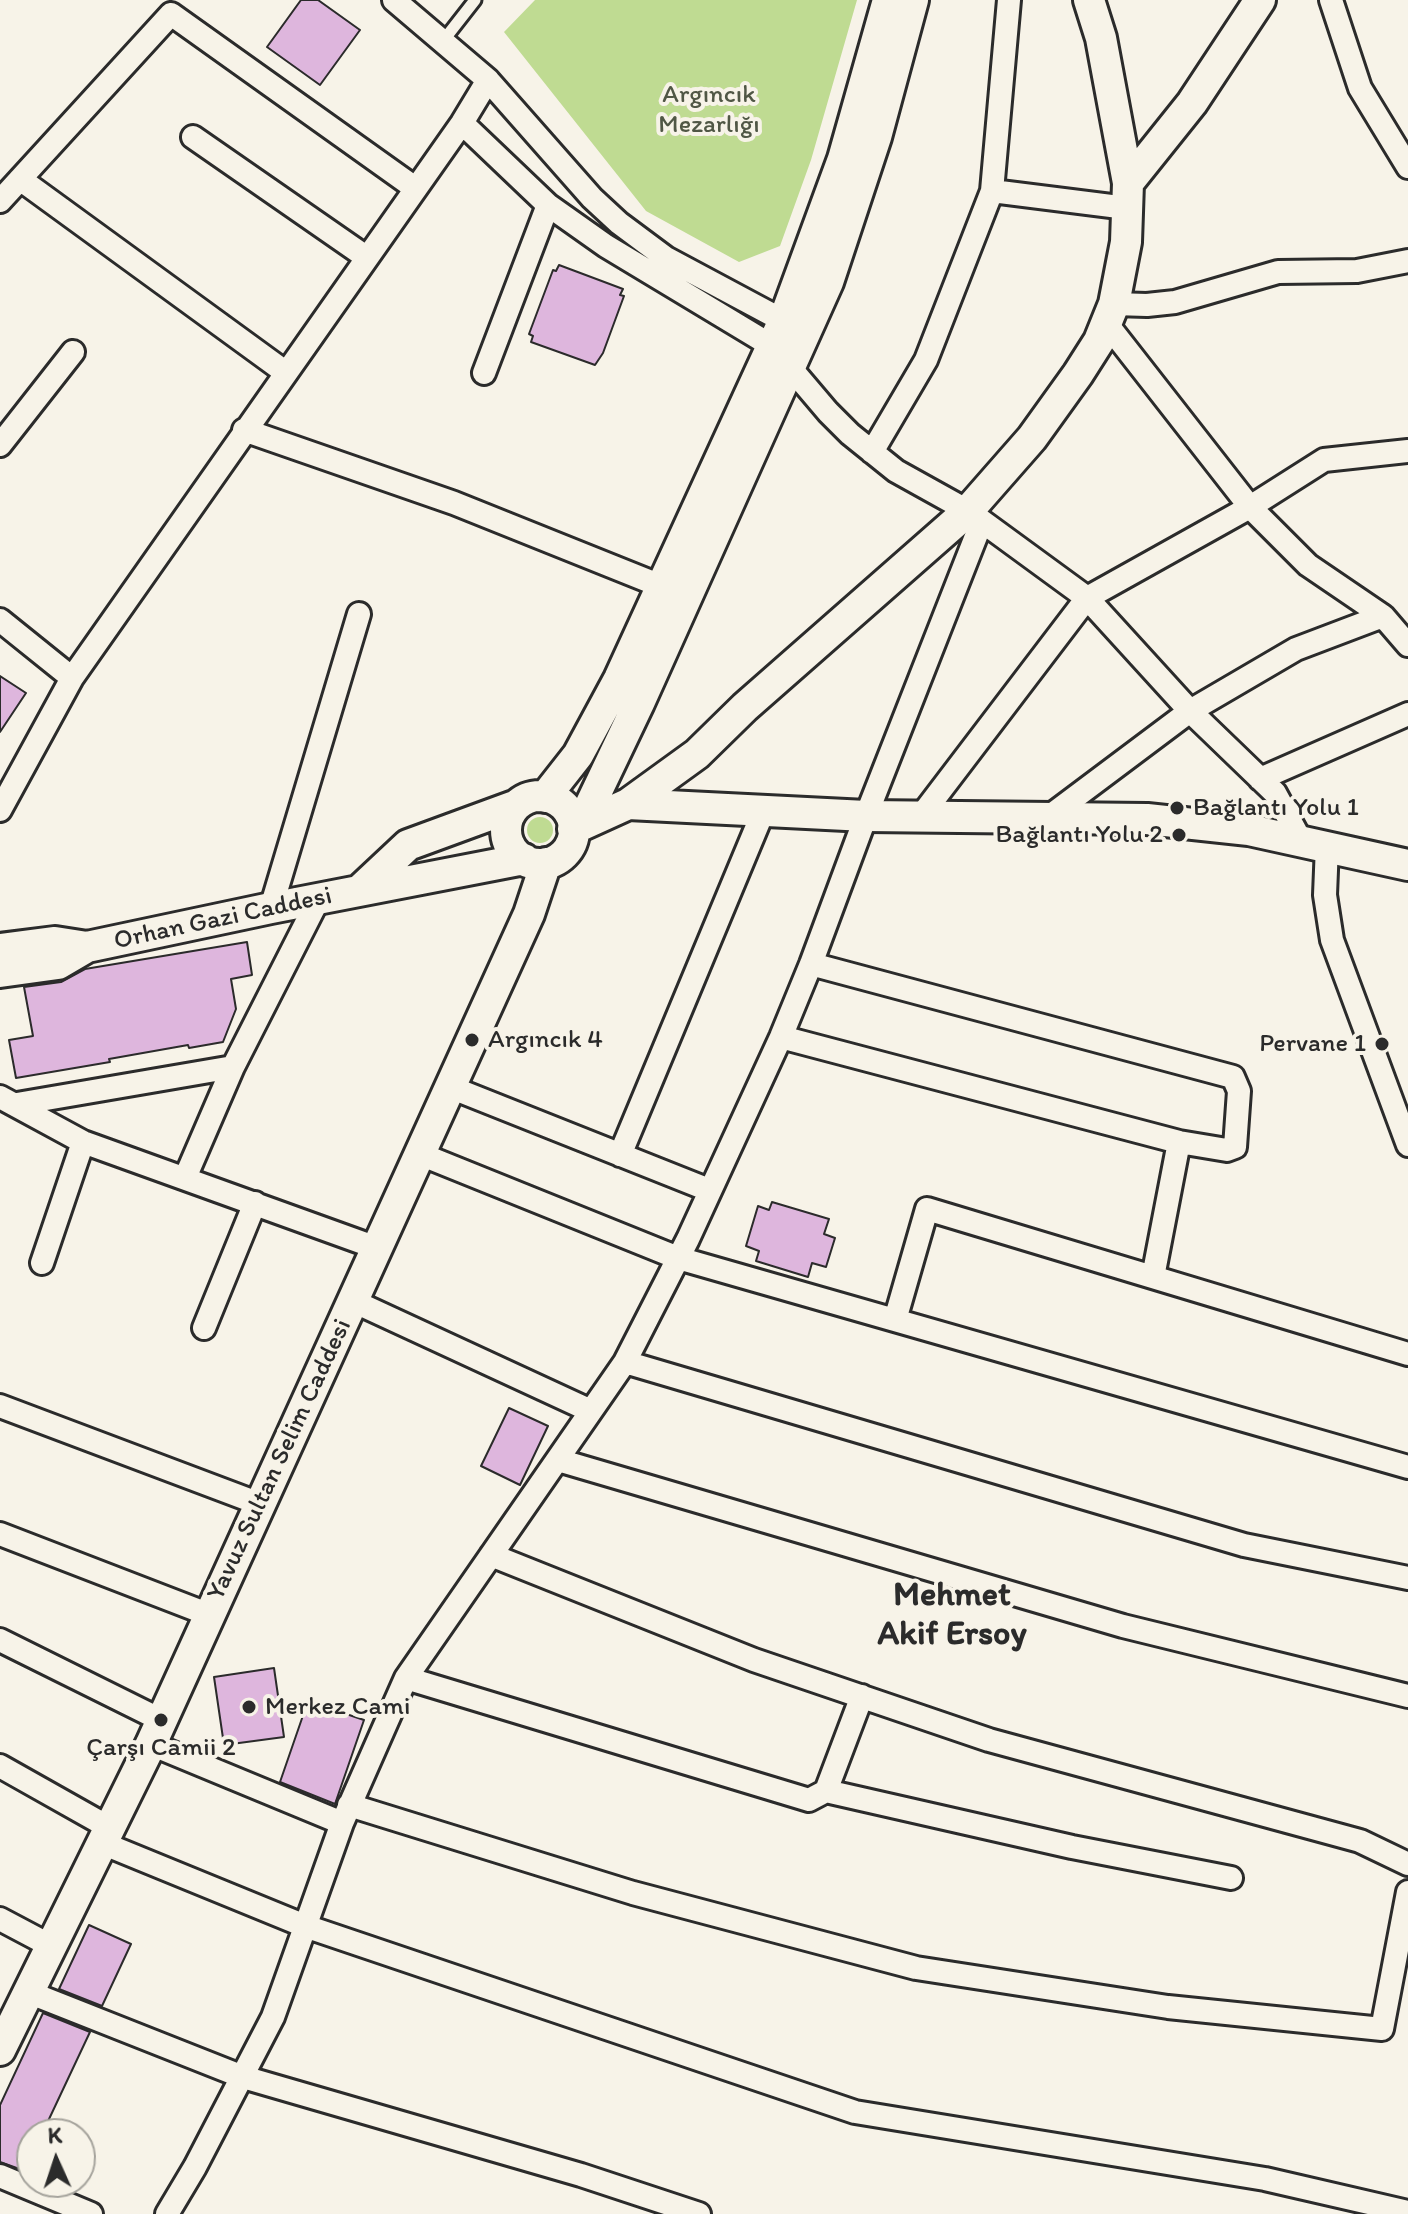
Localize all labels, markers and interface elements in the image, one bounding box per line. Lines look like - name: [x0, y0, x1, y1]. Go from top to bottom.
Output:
- park label: Argıncık Mezarlığı: [658, 79, 760, 140]
- place label: Bağlantı Yolu 1: [1193, 792, 1359, 824]
- marker: Bağlantı Yolu 1: [1168, 799, 1186, 817]
- place label: Bağlantı Yolu 2: [996, 819, 1163, 851]
- marker: Bağlantı Yolu 2: [1170, 826, 1188, 844]
- street label: Orhan Gazi Caddesi: [111, 881, 335, 957]
- place label: Argıncık 4: [488, 1024, 603, 1056]
- place label: Pervane 1: [1259, 1028, 1366, 1060]
- marker: Argıncık 4: [463, 1031, 481, 1049]
- marker: Pervane 1: [1373, 1035, 1391, 1053]
- street label: Yavuz Sultan Selim Caddesi: [201, 1314, 359, 1606]
- district label: Mehmet Akif Ersoy: [877, 1576, 1027, 1656]
- place label: Merkez Cami: [265, 1691, 410, 1723]
- marker: Merkez Cami: [240, 1698, 258, 1716]
- marker: Çarşı Camii 2: [152, 1711, 170, 1729]
- place label: Çarşı Camii 2: [86, 1732, 236, 1764]
- north arrow: [16, 2118, 96, 2198]
- text: K: [47, 2122, 63, 2149]

